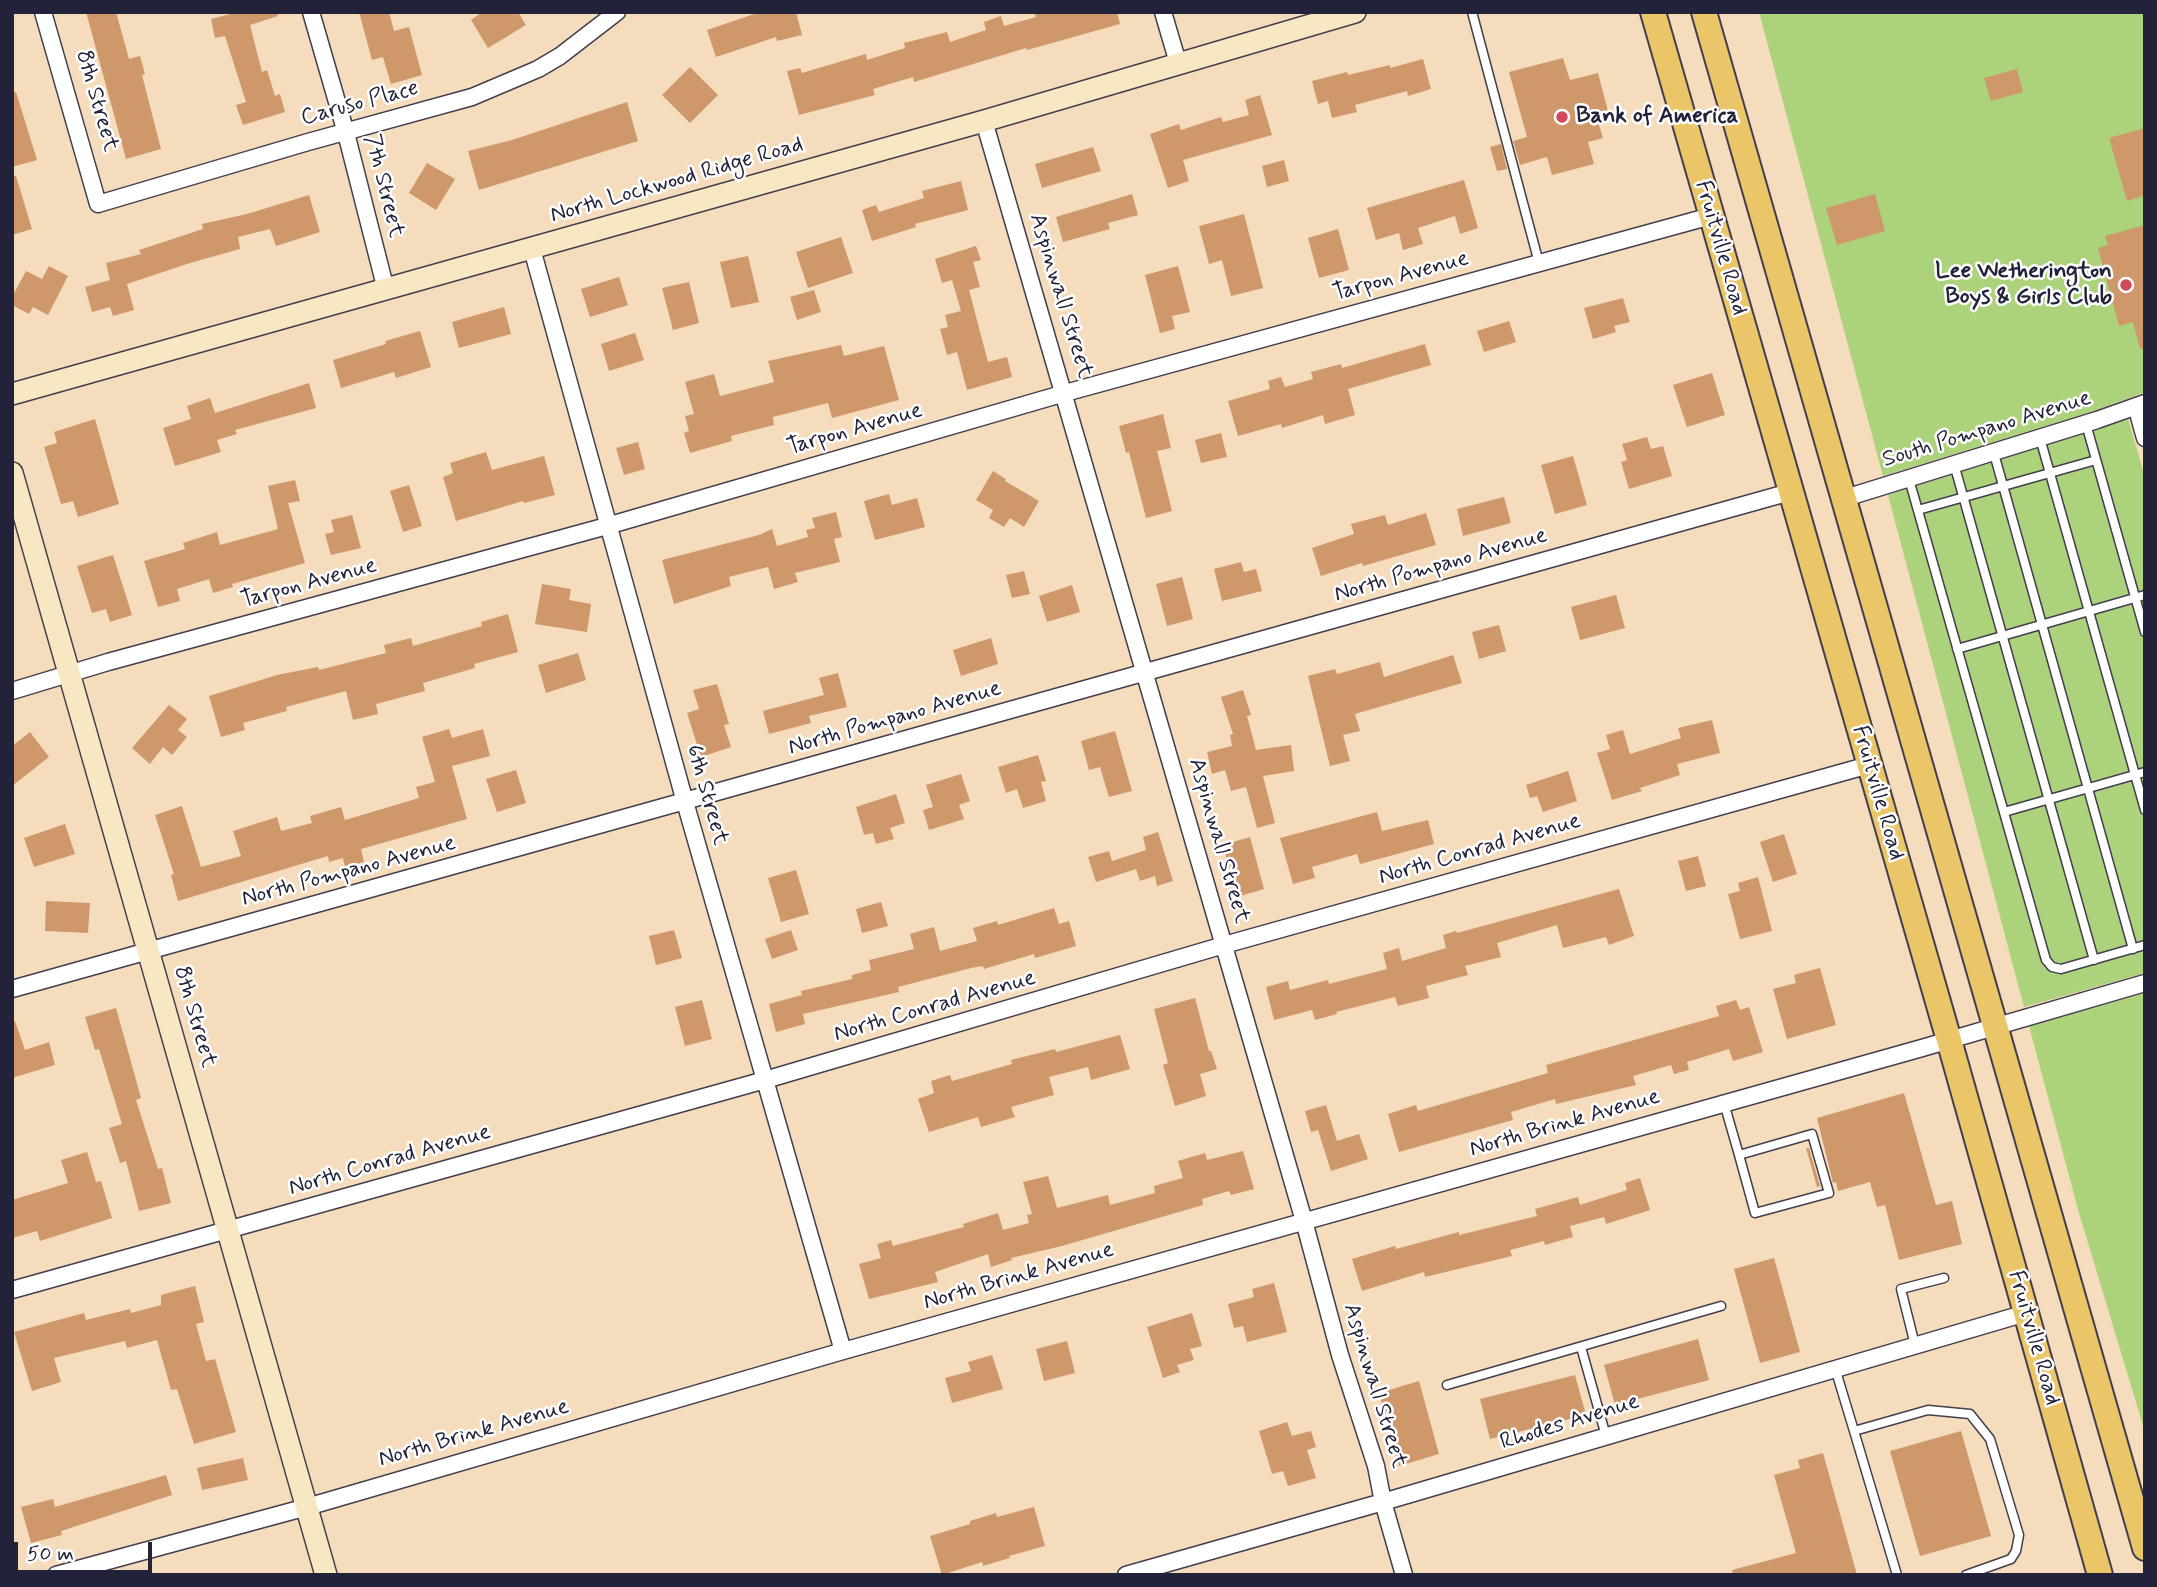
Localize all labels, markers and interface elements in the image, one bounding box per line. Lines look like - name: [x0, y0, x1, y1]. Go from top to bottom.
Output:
- street label: 8th Street: [68, 47, 124, 155]
- street label: Caruso Place: [298, 75, 422, 133]
- place label: Bank of America: [1576, 103, 1738, 131]
- marker: Bank of America: [1554, 109, 1570, 125]
- street label: 7th Street: [357, 132, 409, 240]
- street label: North Lockwood Ridge Road: [547, 132, 807, 230]
- street label: Fruitville Road: [1688, 178, 1752, 318]
- street label: Aspinwall Street: [1022, 210, 1098, 382]
- street label: Tarpon Avenue: [1330, 246, 1472, 308]
- place label: Lee Wetherington Boys & Girls Club: [1935, 258, 2112, 312]
- marker: Lee Wetherington Boys & Girls Club: [2118, 277, 2134, 293]
- street label: South Pompano Avenue: [1879, 385, 2095, 475]
- street label: Tarpon Avenue: [784, 397, 926, 463]
- street label: North Pompano Avenue: [1331, 522, 1551, 610]
- street label: Tarpon Avenue: [238, 553, 380, 615]
- street label: North Pompano Avenue: [785, 675, 1005, 763]
- street label: Fruitville Road: [1845, 723, 1909, 863]
- street label: 6th Street: [679, 742, 733, 848]
- street label: Aspinwall Street: [1181, 755, 1255, 927]
- street label: North Conrad Avenue: [1376, 808, 1584, 892]
- street label: North Pompano Avenue: [239, 830, 459, 914]
- street label: 8th Street: [166, 963, 222, 1071]
- street label: North Conrad Avenue: [831, 965, 1039, 1049]
- street label: North Brink Avenue: [1467, 1084, 1663, 1164]
- street label: North Conrad Avenue: [286, 1119, 494, 1203]
- street label: North Brink Avenue: [921, 1237, 1117, 1317]
- street label: Fruitville Road: [2001, 1268, 2065, 1408]
- street label: Aspinwall Street: [1336, 1300, 1412, 1472]
- street label: Rhodes Avenue: [1497, 1389, 1643, 1457]
- street label: North Brink Avenue: [376, 1394, 572, 1474]
- scale bar: [18, 1528, 156, 1572]
- text: 50 m: [27, 1540, 74, 1568]

